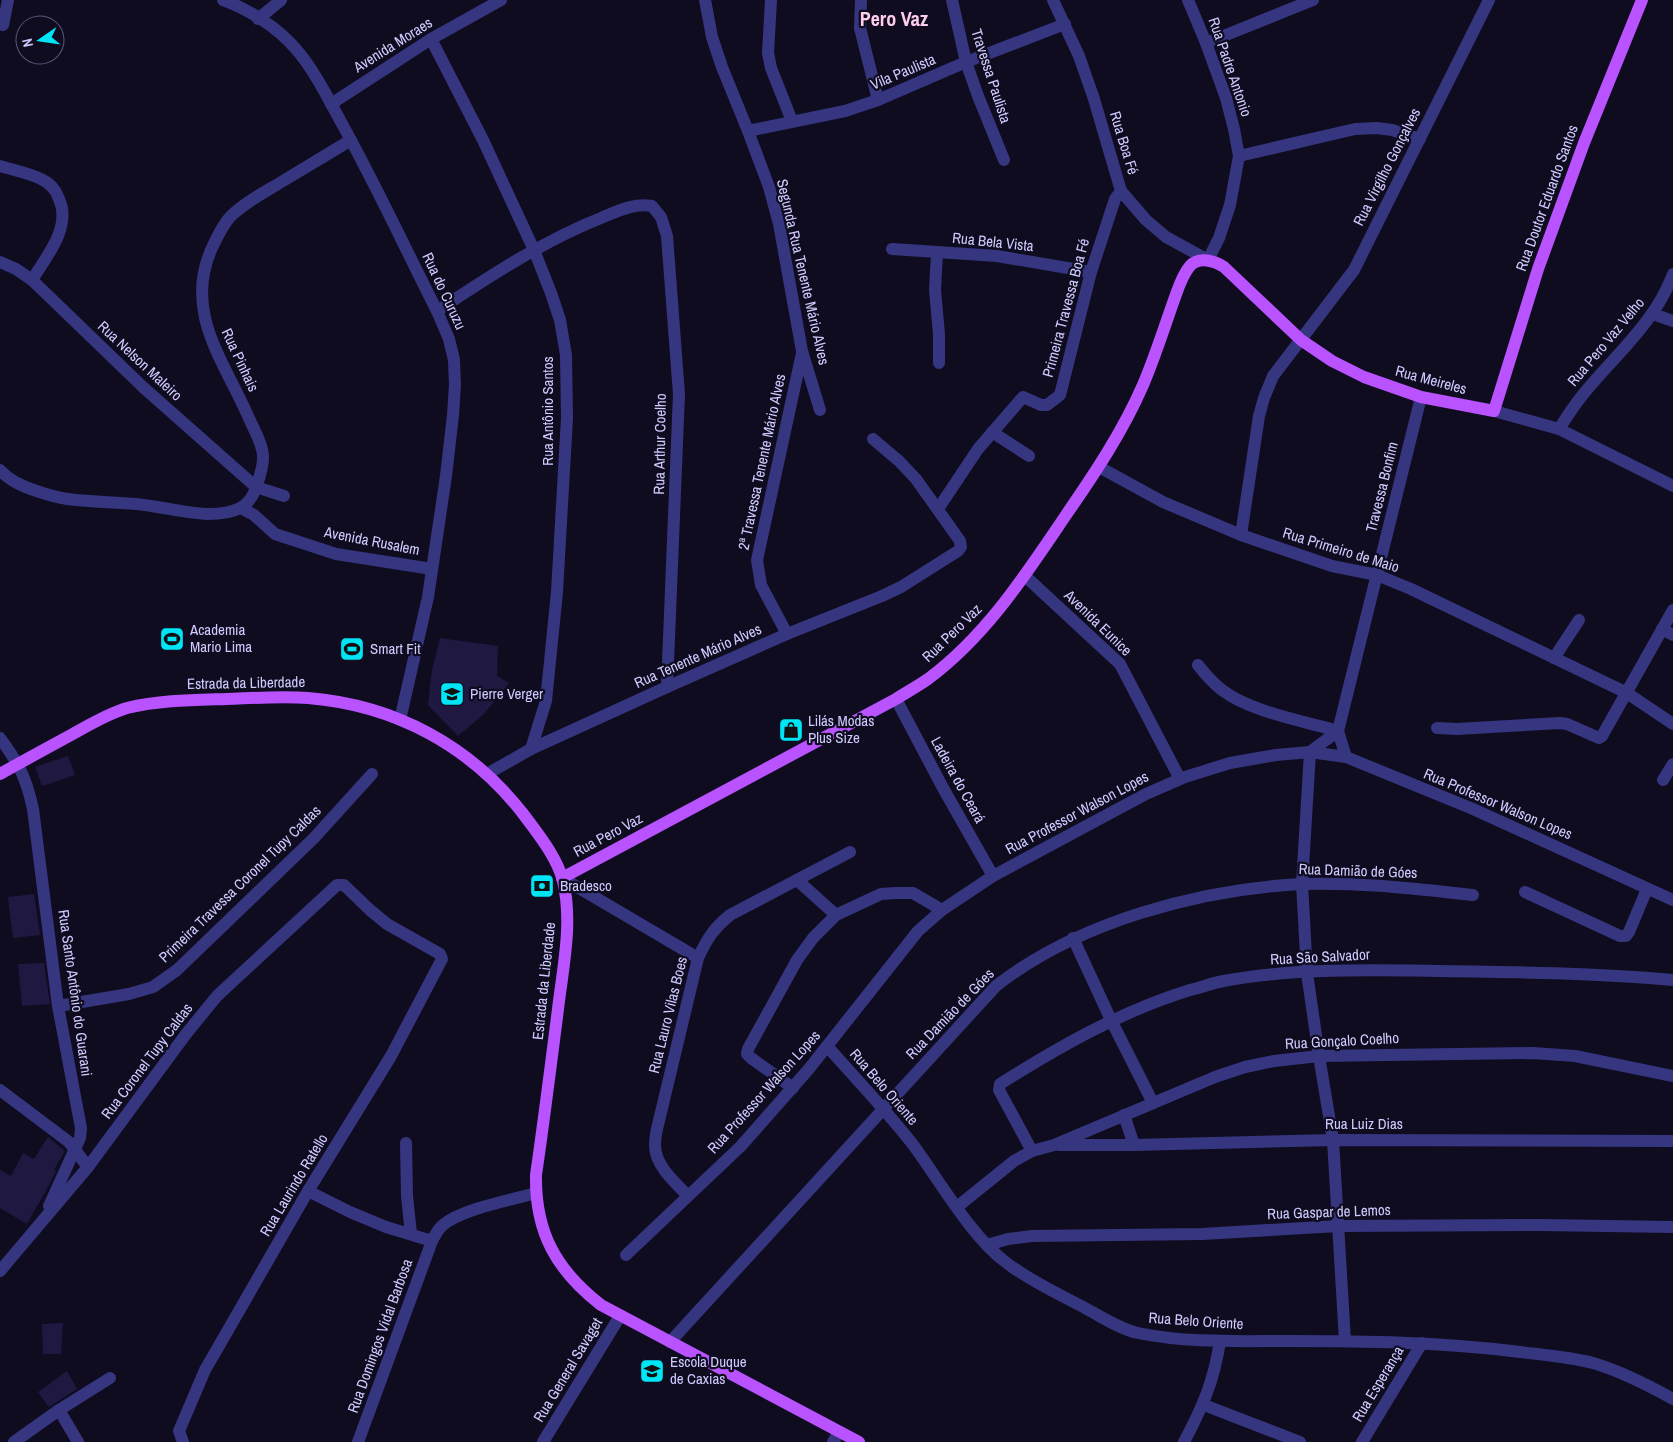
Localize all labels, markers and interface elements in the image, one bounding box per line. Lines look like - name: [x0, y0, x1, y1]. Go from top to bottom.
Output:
- district label: Pero Vaz: [860, 5, 928, 32]
- street label: Avenida Moraes: [348, 12, 436, 78]
- street label: Rua Padre Antonio: [1204, 14, 1257, 120]
- north arrow: [15, 15, 65, 65]
- street label: Travessa Paulista: [966, 26, 1017, 126]
- text: N: [18, 37, 37, 49]
- street label: Vila Paulista: [867, 48, 939, 95]
- street label: Rua Virgilho Gonçalves: [1348, 104, 1425, 229]
- street label: Rua Boa Fé: [1105, 109, 1144, 177]
- street label: Rua Doutor Eduardo Santos: [1510, 122, 1583, 274]
- street label: Segunda Rua Tenente Mário Alves: [772, 177, 835, 367]
- street label: Rua Bela Vista: [951, 227, 1035, 256]
- street label: Primeira Travessa Boa Fé: [1037, 236, 1094, 380]
- street label: Rua do Curuzu: [417, 249, 471, 333]
- street label: Rua Pero Vaz Velho: [1562, 293, 1649, 391]
- street label: Rua Nelson Maleiro: [93, 316, 187, 405]
- street label: Rua Pinhais: [217, 325, 264, 395]
- street label: Rua Antônio Santos: [537, 356, 558, 466]
- street label: Rua Meireles: [1393, 360, 1469, 399]
- street label: 2ª Travessa Tenente Mário Alves: [733, 372, 790, 552]
- street label: Rua Arthur Coelho: [648, 393, 671, 495]
- street label: Travessa Bonfim: [1360, 439, 1403, 534]
- street label: Avenida Rusalem: [322, 521, 422, 560]
- street label: Rua Primeiro de Maio: [1280, 522, 1402, 577]
- street label: Avenida Eunice: [1059, 584, 1137, 660]
- street label: Rua Pero Vaz: [917, 599, 986, 666]
- street label: Rua Tenente Mário Alves: [631, 618, 765, 693]
- place label: Academia Mario Lima: [189, 619, 252, 657]
- sports icon: Academia Mario Lima: [159, 626, 185, 652]
- sports icon: Smart Fit: [339, 636, 365, 662]
- place label: Smart Fit: [370, 638, 421, 659]
- street label: Estrada da Liberdade: [187, 671, 305, 694]
- school or university icon: Pierre Verger: [439, 681, 465, 707]
- place label: Pierre Verger: [470, 683, 543, 704]
- place label: Lilás Modas Plus Size: [808, 710, 874, 748]
- shop icon: Lilás Modas Plus Size: [778, 717, 804, 743]
- street label: Ladeira do Ceará: [926, 733, 991, 827]
- street label: Rua Professor Walson Lopes: [1421, 763, 1576, 844]
- street label: Rua Professor Walson Lopes: [1001, 766, 1152, 859]
- street label: Primeira Travessa Coronel Tupy Caldas: [154, 800, 325, 967]
- street label: Rua Pero Vaz: [569, 808, 646, 862]
- street label: Rua Damião de Góes: [1298, 858, 1418, 883]
- bank icon: Bradesco: [529, 873, 555, 899]
- place label: Bradesco: [560, 875, 612, 896]
- street label: Rua Santo Antônio do Guarani: [53, 908, 98, 1078]
- street label: Estrada da Liberdade: [527, 921, 560, 1041]
- street label: Rua São Salvador: [1270, 943, 1370, 970]
- street label: Rua Lauro Vilas Boes: [643, 954, 692, 1075]
- street label: Rua Damião de Góes: [901, 964, 999, 1064]
- street label: Rua Coronel Tupy Caldas: [96, 998, 197, 1123]
- street label: Rua Professor Walson Lopes: [702, 1025, 825, 1158]
- street label: Rua Gonçalo Coelho: [1284, 1027, 1400, 1054]
- street label: Rua Belo Oriente: [845, 1044, 924, 1130]
- street label: Rua Luiz Dias: [1325, 1113, 1403, 1134]
- street label: Rua Laurindo Ratello: [255, 1129, 333, 1240]
- street label: Rua Gaspar de Lemos: [1267, 1199, 1391, 1224]
- street label: Rua Domingos Vidal Barbosa: [342, 1256, 417, 1416]
- street label: Rua Belo Oriente: [1148, 1307, 1244, 1334]
- street label: Rua General Savaget: [528, 1313, 607, 1426]
- street label: Rua Esperança: [1347, 1342, 1408, 1425]
- place label: Escola Duque de Caxias: [670, 1351, 747, 1389]
- school or university icon: Escola Duque de Caxias: [639, 1358, 665, 1384]

